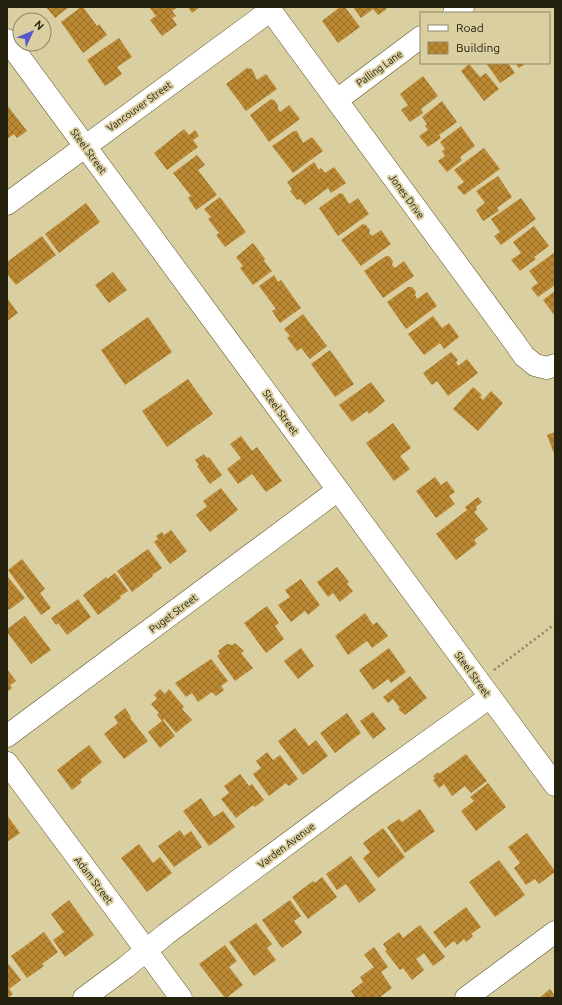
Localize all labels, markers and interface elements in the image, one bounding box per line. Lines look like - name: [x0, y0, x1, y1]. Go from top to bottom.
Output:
- north arrow: [12, 12, 52, 52]
- legend: [420, 12, 550, 64]
- text: N: [32, 18, 46, 32]
- text: Road: [456, 21, 484, 34]
- text: Building: [456, 41, 500, 54]
- street label: Palling Lane: [354, 48, 404, 89]
- street label: Vancouver Street: [105, 79, 174, 134]
- street label: Steel Street: [69, 127, 109, 176]
- street label: Jones Drive: [387, 172, 426, 221]
- street label: Steel Street: [261, 388, 301, 437]
- street label: Puget Street: [147, 592, 199, 635]
- street label: Steel Street: [453, 650, 493, 699]
- street label: Varden Avenue: [256, 820, 317, 870]
- street label: Adam Street: [72, 854, 115, 906]

